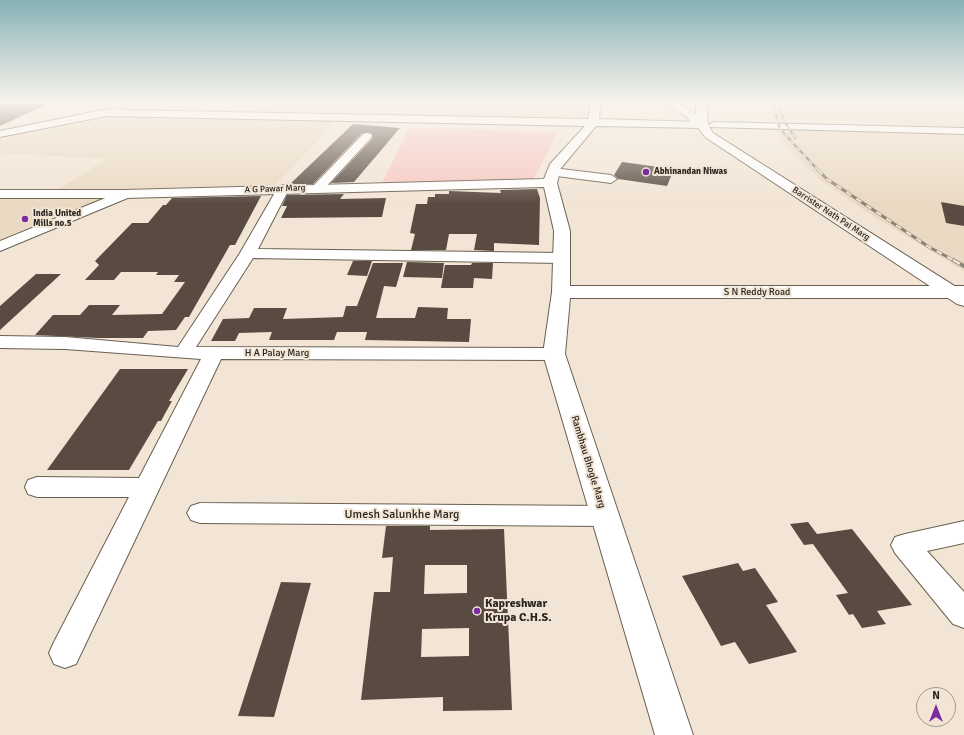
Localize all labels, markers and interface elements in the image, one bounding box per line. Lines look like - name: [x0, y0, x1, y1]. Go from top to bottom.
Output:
- marker: Abhinandan Niwas: [641, 167, 651, 177]
- place label: Abhinandan Niwas: [654, 167, 727, 177]
- street label: A G Pawar Marg: [244, 183, 306, 195]
- street label: Barrister Nath Pai Marg: [790, 185, 872, 243]
- place label: India United Mills no.5: [33, 209, 81, 230]
- marker: India United Mills no.5: [20, 214, 30, 224]
- street label: S N Reddy Road: [724, 286, 790, 298]
- street label: H A Palay Marg: [245, 347, 309, 359]
- street label: Rambhau Bhogle Marg: [568, 414, 608, 510]
- street label: Umesh Salunkhe Marg: [345, 508, 459, 522]
- place label: Kapreshwar Krupa C.H.S.: [485, 597, 552, 625]
- marker: Kapreshwar Krupa C.H.S.: [472, 606, 482, 616]
- north arrow: [916, 687, 956, 727]
- text: N: [932, 689, 940, 702]

